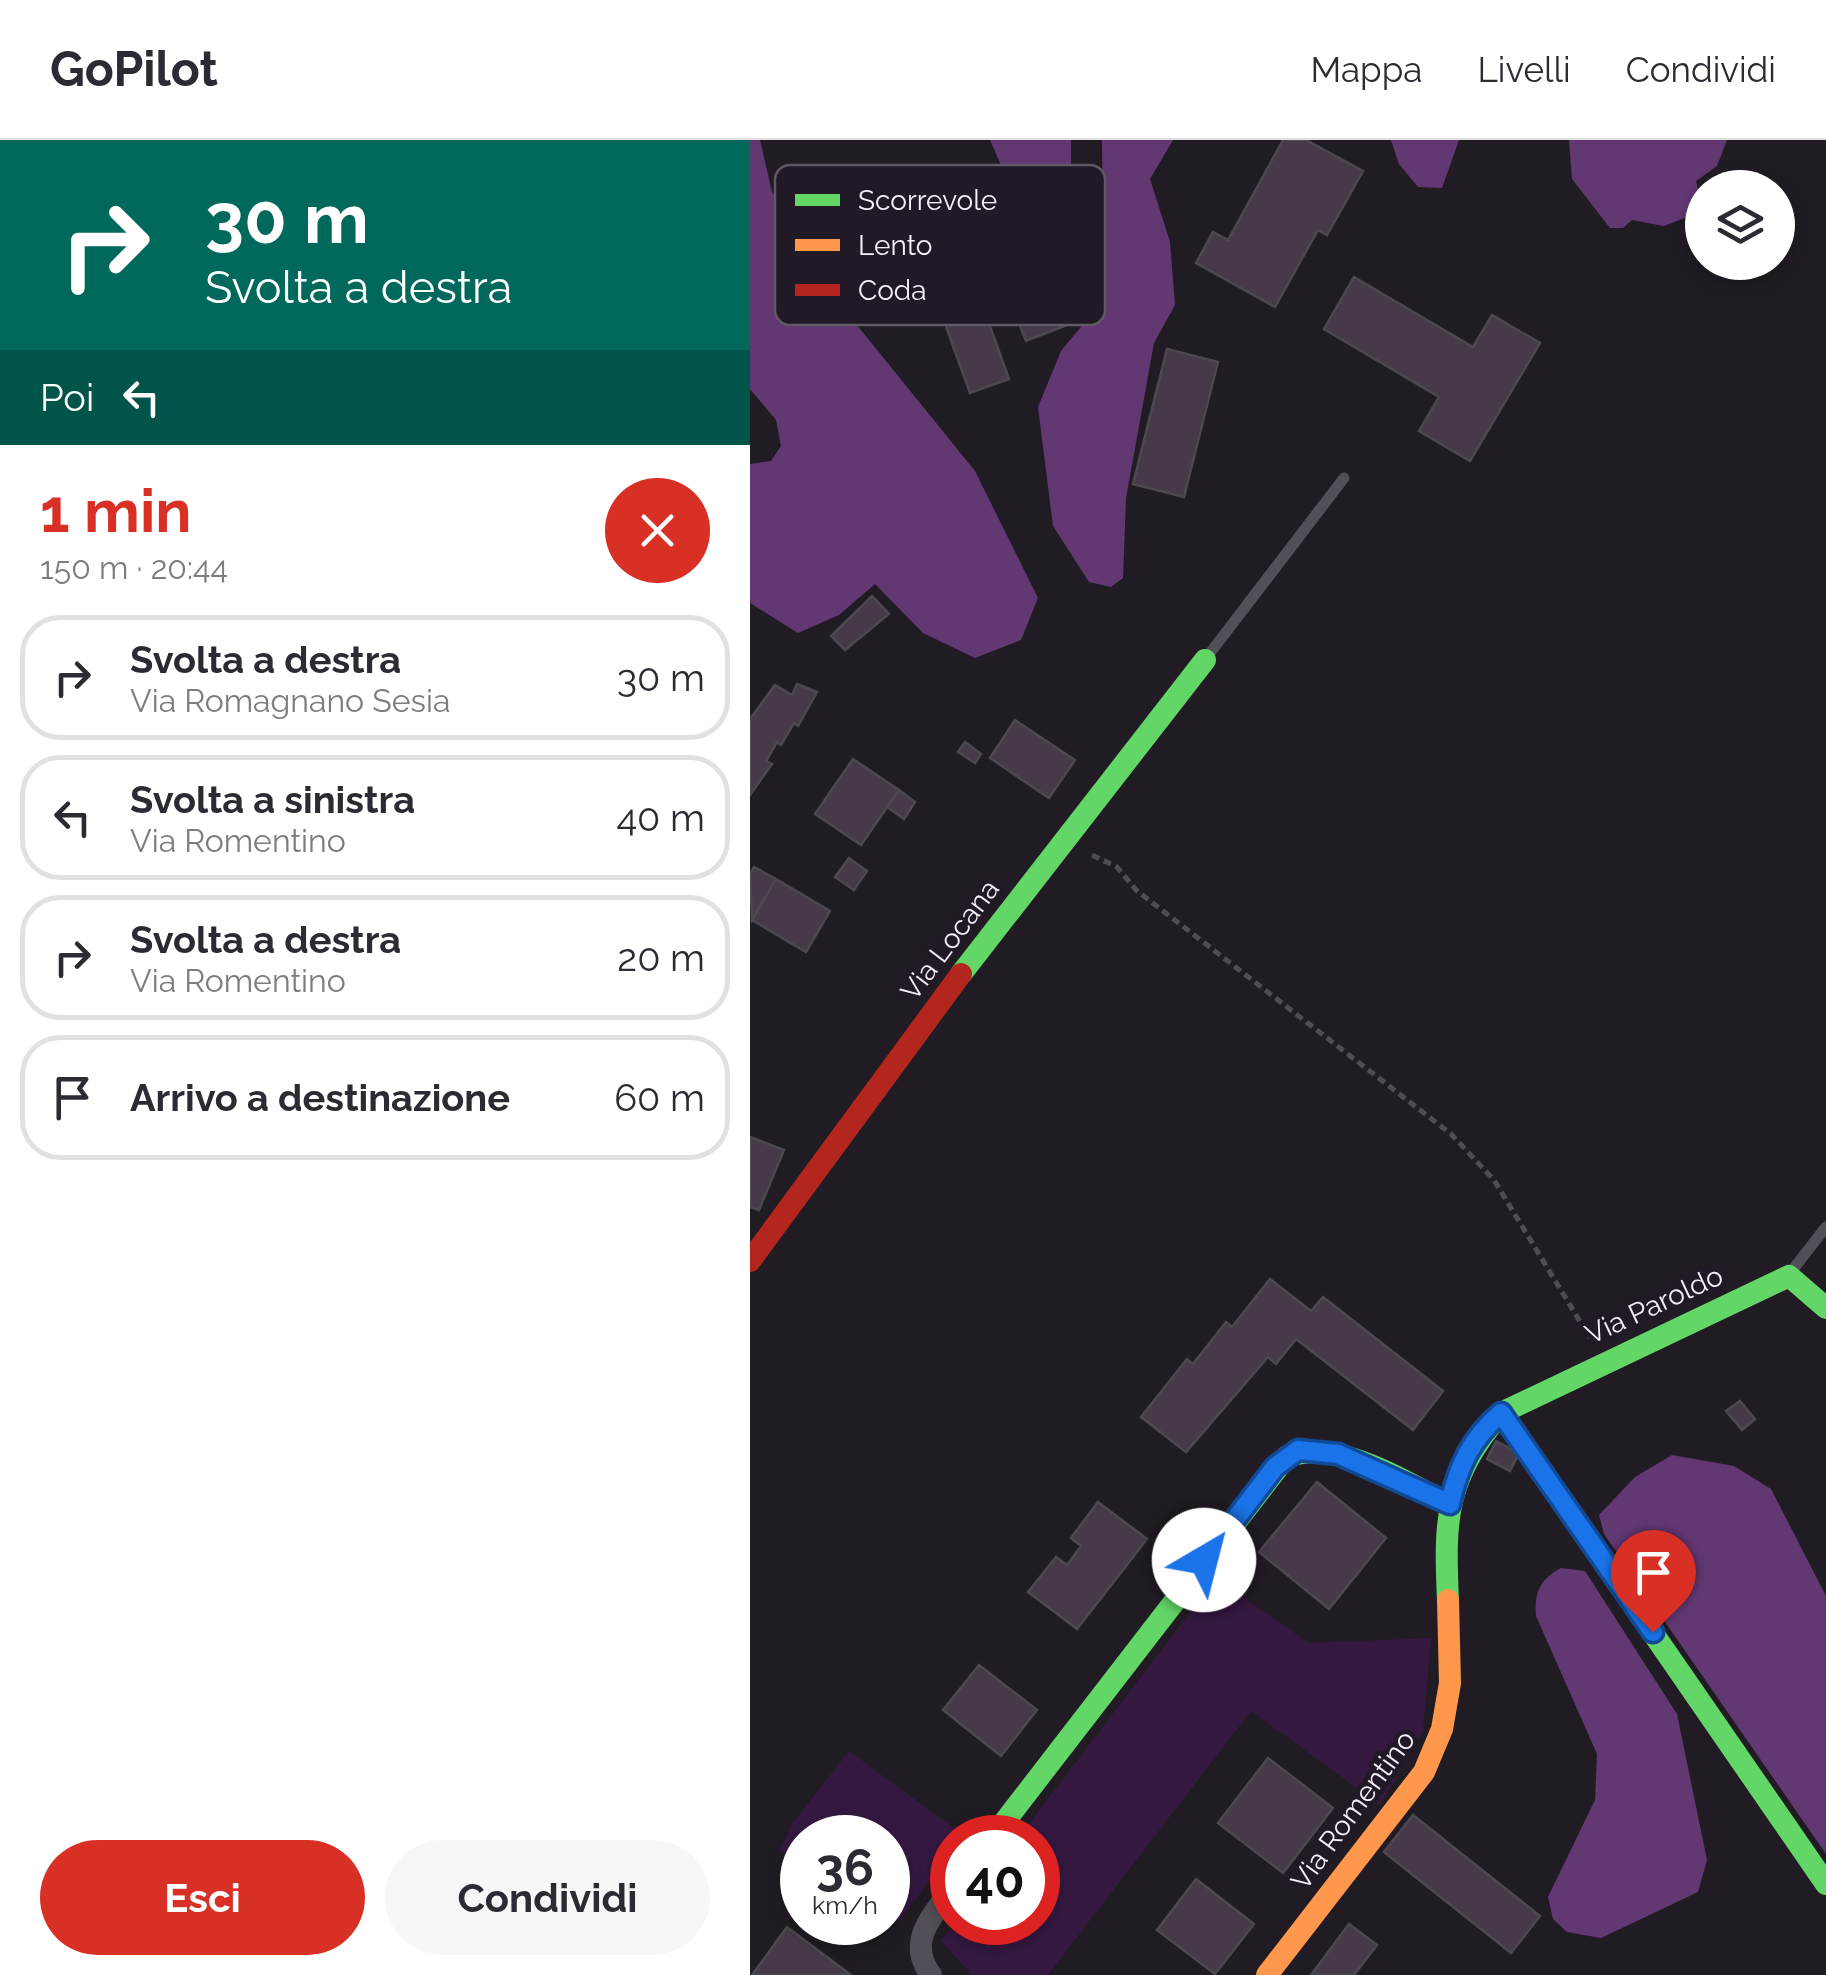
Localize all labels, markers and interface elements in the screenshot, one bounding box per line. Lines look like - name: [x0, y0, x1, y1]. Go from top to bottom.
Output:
- text: GoPilot: [50, 41, 218, 97]
- text: Mappa: [1311, 49, 1422, 90]
- text: Livelli: [1477, 49, 1571, 90]
- text: Condividi: [1626, 49, 1776, 90]
- legend: [775, 165, 1105, 325]
- map controls: [1685, 170, 1795, 280]
- button: layers: [1685, 170, 1795, 280]
- text: 30 m: [205, 177, 369, 259]
- icon: right: [40, 180, 170, 310]
- text: Scorrevole: [858, 184, 997, 217]
- text: Lento: [858, 229, 932, 262]
- text: Svolta a destra: [205, 261, 512, 314]
- text: Coda: [858, 274, 927, 307]
- icon: left: [114, 370, 169, 425]
- text: Poi: [40, 375, 94, 420]
- text: 1 min: [40, 476, 191, 546]
- button: close: [605, 478, 710, 583]
- text: 150 m · 20:44: [40, 549, 228, 586]
- text: Svolta a destra: [130, 637, 401, 682]
- icon: right: [45, 650, 100, 705]
- text: 30 m: [617, 655, 705, 700]
- text: Via Romagnano Sesia: [130, 682, 450, 719]
- text: Svolta a sinistra: [130, 777, 415, 822]
- icon: left: [45, 790, 100, 845]
- text: 40 m: [616, 795, 705, 840]
- text: Via Romentino: [130, 822, 346, 859]
- street label: Via Locana: [894, 873, 1006, 1007]
- text: Svolta a destra: [130, 917, 401, 962]
- icon: right: [45, 930, 100, 985]
- text: 20 m: [617, 935, 705, 980]
- text: Via Romentino: [130, 962, 346, 999]
- icon: arrive: [45, 1070, 100, 1125]
- text: Arrivo a destinazione: [130, 1075, 510, 1120]
- text: 60 m: [614, 1075, 705, 1120]
- street label: Via Paroldo: [1580, 1259, 1728, 1351]
- position arrow: [1152, 1508, 1256, 1612]
- pin: [1611, 1530, 1696, 1633]
- icon: arrive: [1626, 1545, 1681, 1600]
- street label: Via Romentino: [1284, 1724, 1422, 1896]
- speed limit sign: 40: [930, 1815, 1060, 1945]
- text: 36: [816, 1838, 874, 1897]
- button: Esci: [40, 1840, 365, 1955]
- button: Condividi: [385, 1840, 710, 1955]
- text: km/h: [812, 1890, 878, 1920]

